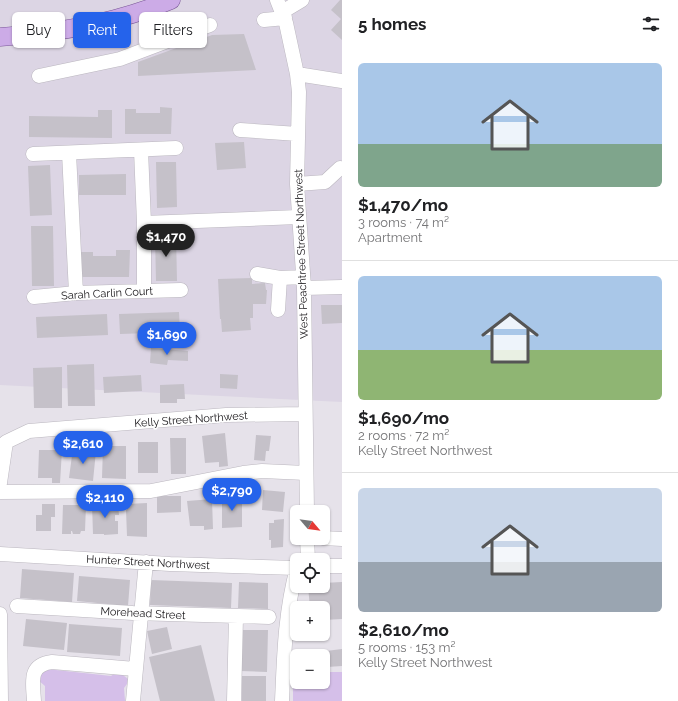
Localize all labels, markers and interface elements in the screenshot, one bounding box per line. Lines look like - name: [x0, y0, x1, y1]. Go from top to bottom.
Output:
- chip: Buy: [12, 12, 65, 48]
- chip: Rent: [73, 12, 131, 48]
- chip: Filters: [139, 12, 207, 48]
- icon: filters: [640, 13, 662, 35]
- text: 5 homes: [358, 14, 426, 34]
- icon: home: [474, 89, 546, 161]
- street label: West Peachtree Street Northwest: [292, 169, 311, 339]
- text: $1,470/mo: [358, 195, 448, 215]
- text: 3 rooms · 74 m²: [358, 215, 449, 230]
- pin: $1,470: [133, 224, 199, 258]
- text: $1,470: [146, 229, 186, 244]
- text: Apartment: [358, 230, 422, 245]
- street label: Sarah Carlin Court: [61, 285, 154, 302]
- icon: home: [474, 302, 546, 374]
- pin: $1,690: [134, 322, 200, 356]
- text: $1,690: [146, 327, 188, 342]
- text: $1,690/mo: [358, 408, 449, 428]
- street label: Kelly Street Northwest: [134, 409, 249, 430]
- text: 2 rooms · 72 m²: [358, 428, 449, 443]
- pin: $2,610: [50, 431, 116, 465]
- text: $2,610: [63, 436, 103, 451]
- text: Kelly Street Northwest: [358, 443, 492, 458]
- pin: $2,790: [199, 478, 265, 512]
- text: $2,790: [211, 483, 253, 498]
- pin: $2,110: [72, 485, 138, 519]
- text: $2,110: [85, 490, 125, 505]
- north arrow: [290, 505, 330, 545]
- map controls: [290, 505, 330, 689]
- icon: home: [474, 514, 546, 586]
- street label: Hunter Street Northwest: [86, 553, 210, 572]
- button: locate: [290, 553, 330, 593]
- button: +: [290, 601, 330, 641]
- street label: Morehead Street: [100, 605, 186, 622]
- text: $2,610/mo: [358, 620, 449, 640]
- text: 5 rooms · 153 m²: [358, 640, 455, 655]
- button: −: [290, 649, 330, 689]
- text: Kelly Street Northwest: [358, 655, 492, 670]

